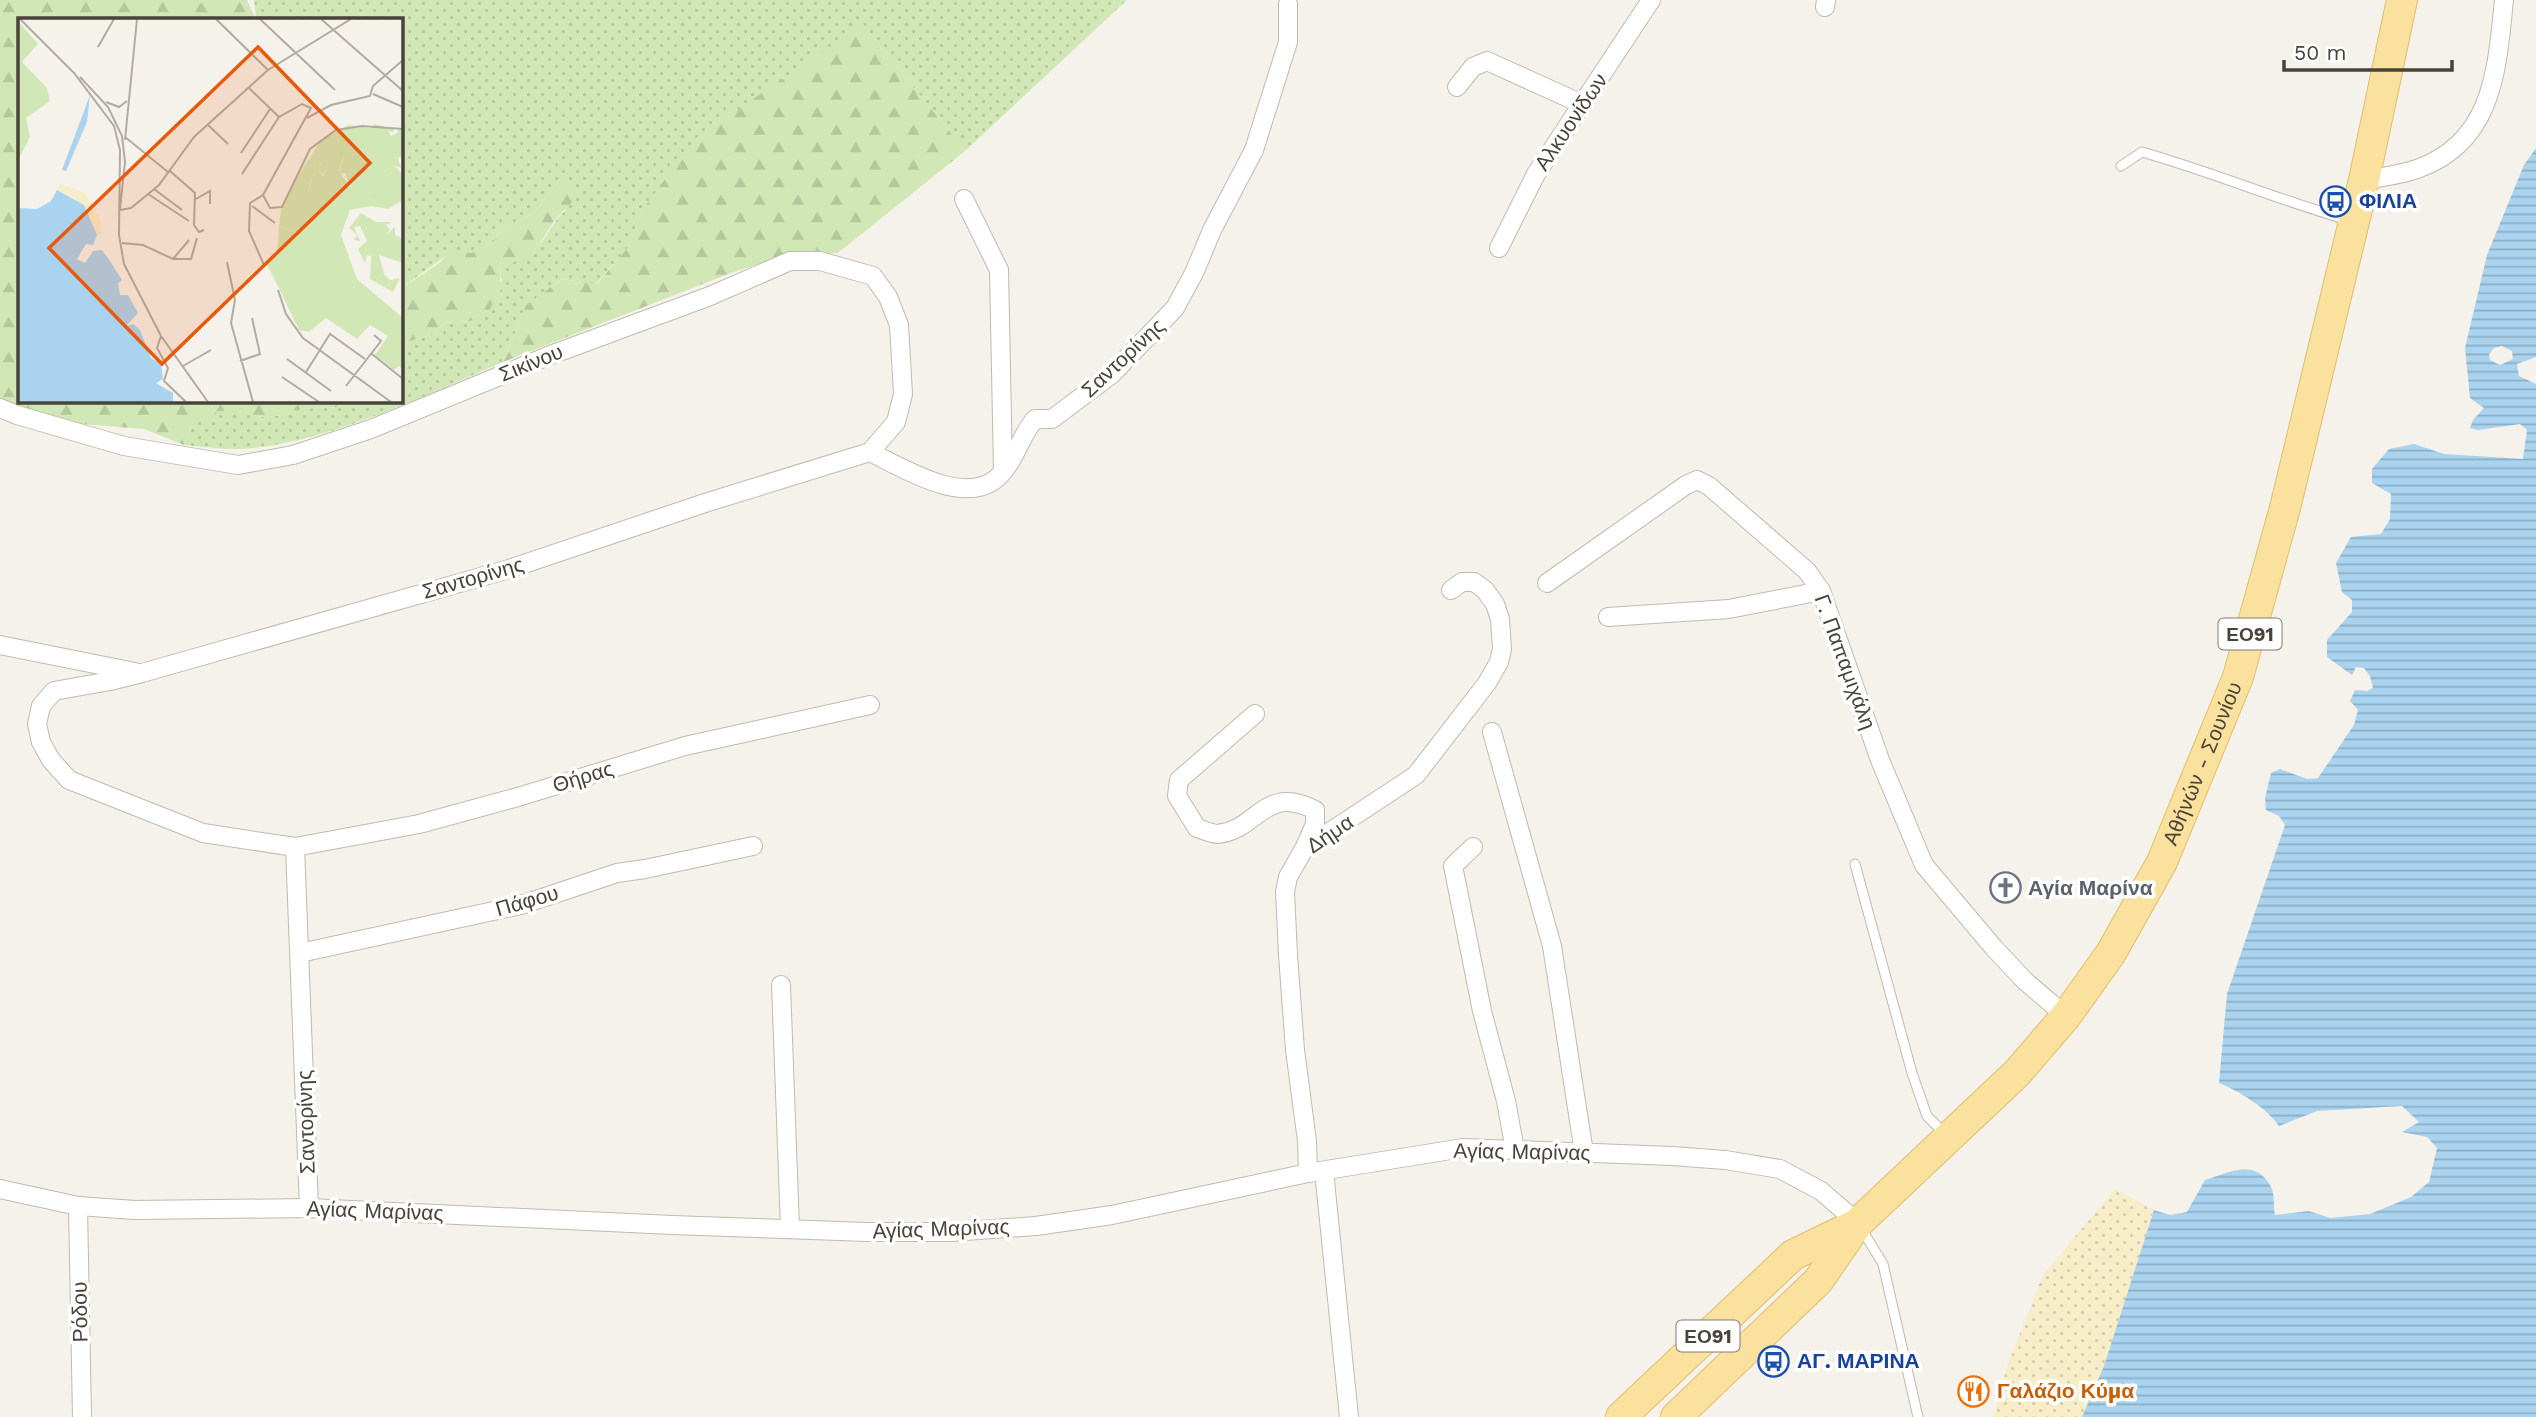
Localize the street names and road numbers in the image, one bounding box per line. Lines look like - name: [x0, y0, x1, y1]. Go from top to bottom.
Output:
- street label: Αλκυονίδων: [1529, 68, 1612, 175]
- street label: Σαντορίνης: [1076, 313, 1169, 402]
- street label: Σικίνου: [495, 338, 566, 387]
- street label: Σαντορίνης: [419, 551, 526, 604]
- street label: Γ. Παπαμιχάλη: [1809, 591, 1881, 733]
- road number: ΕΟ91: [2218, 618, 2282, 650]
- street label: Αθήνών - Σουνίου: [2157, 678, 2247, 849]
- street label: Θήρας: [549, 755, 616, 798]
- street label: Δήμα: [1302, 809, 1358, 858]
- street label: Πάφου: [493, 880, 561, 921]
- street label: Σαντορίνης: [291, 1070, 320, 1175]
- street label: Αγίας Μαρίνας: [1453, 1138, 1591, 1165]
- street label: Αγίας Μαρίνας: [306, 1196, 444, 1225]
- street label: Αγίας Μαρίνας: [872, 1214, 1010, 1243]
- street label: Ρόδου: [66, 1282, 93, 1342]
- road number: ΕΟ91: [1676, 1320, 1740, 1352]

